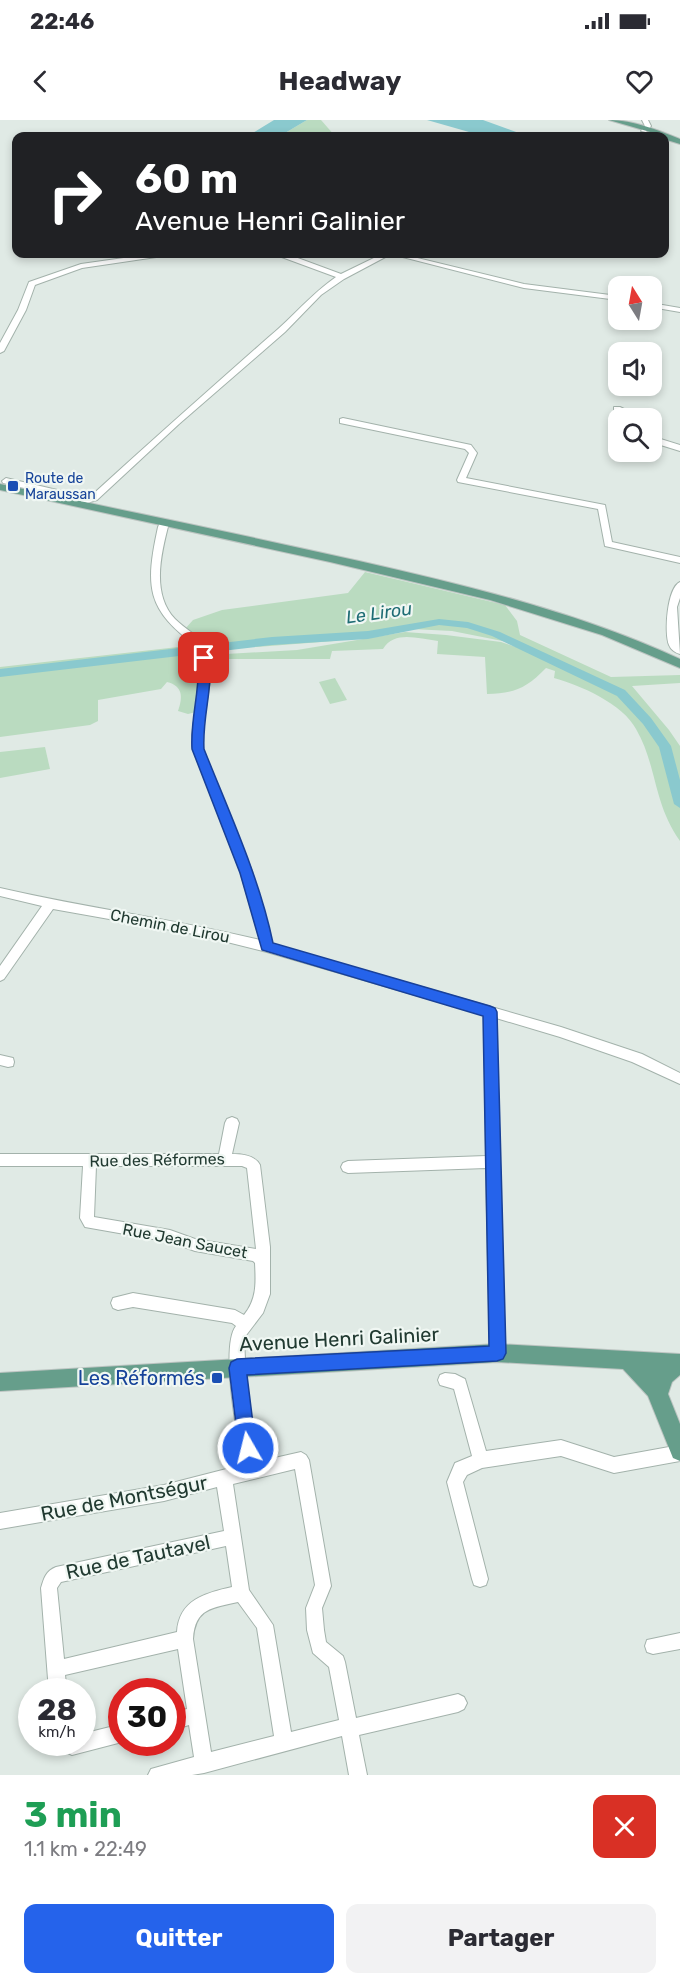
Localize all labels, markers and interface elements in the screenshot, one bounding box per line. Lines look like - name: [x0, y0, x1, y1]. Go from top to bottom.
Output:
- text: 22:46: [30, 8, 94, 35]
- icon: back: [24, 65, 57, 98]
- text: Headway: [279, 65, 401, 97]
- icon: heart: [623, 65, 656, 98]
- text: 60 m: [135, 154, 238, 204]
- icon: right: [36, 156, 114, 234]
- text: Avenue Henri Galinier: [135, 205, 405, 237]
- north arrow: [608, 276, 662, 330]
- map controls: [608, 276, 662, 462]
- button: sound: [608, 342, 662, 396]
- button: search: [608, 408, 662, 462]
- place label: Route de Maraussan: [25, 470, 96, 503]
- marker: Route de Maraussan: [6, 479, 20, 493]
- water label: Le Lirou: [345, 597, 414, 629]
- pin: [178, 632, 229, 683]
- icon: arrive: [187, 641, 220, 674]
- street label: Chemin de Lirou: [109, 905, 231, 947]
- street label: Rue des Réformes: [89, 1149, 225, 1171]
- street label: Rue Jean Saucet: [121, 1220, 249, 1262]
- street label: Avenue Henri Galinier: [239, 1322, 440, 1356]
- place label: Les Réformés: [78, 1366, 205, 1390]
- marker: Les Réformés: [210, 1371, 224, 1385]
- position arrow: [216, 1416, 280, 1480]
- street label: Rue de Montségur: [39, 1470, 210, 1526]
- street label: Rue de Tautavel: [64, 1530, 212, 1584]
- speed limit sign: 30: [108, 1678, 186, 1756]
- text: 28: [37, 1692, 77, 1728]
- text: km/h: [38, 1723, 76, 1741]
- text: 3 min: [24, 1793, 122, 1836]
- button: close: [593, 1795, 656, 1858]
- text: 1.1 km · 22:49: [24, 1837, 147, 1861]
- button: Quitter: [24, 1904, 334, 1973]
- button: Partager: [346, 1904, 656, 1973]

